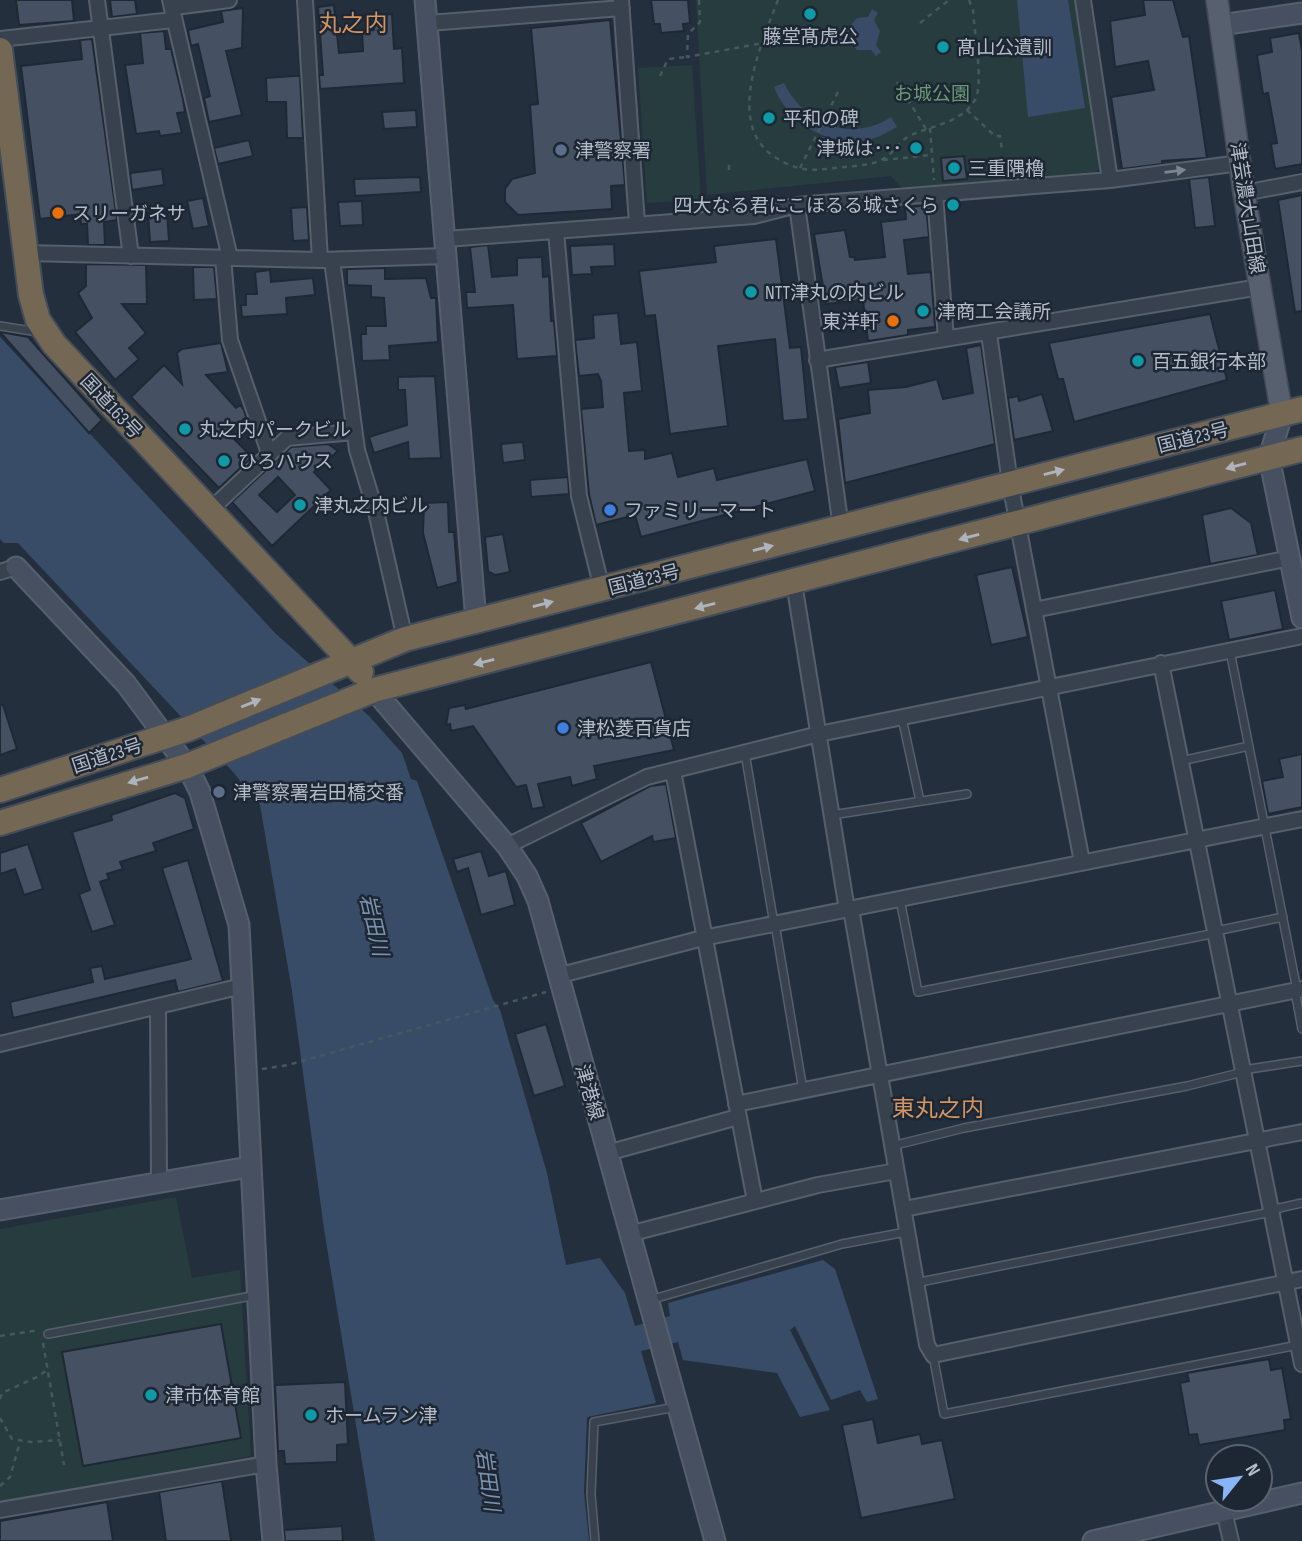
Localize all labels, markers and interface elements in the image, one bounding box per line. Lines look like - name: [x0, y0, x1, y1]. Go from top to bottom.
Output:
- marker: 藤堂髙虎公: [802, 6, 818, 22]
- district label: 丸之内: [319, 10, 388, 38]
- place label: 藤堂髙虎公: [762, 26, 858, 49]
- place label: 髙山公遺訓: [957, 37, 1052, 60]
- marker: 髙山公遺訓: [935, 39, 951, 55]
- park label: お城公園: [894, 83, 970, 106]
- place label: 平和の碑: [783, 108, 859, 131]
- marker: 平和の碑: [761, 110, 777, 126]
- place label: 津城は･･･: [816, 138, 902, 161]
- place label: 津警察署: [575, 140, 651, 163]
- marker: 津城は･･･: [908, 140, 924, 156]
- street label: 津芸濃大山田線: [1225, 141, 1268, 276]
- marker: 津警察署: [553, 142, 569, 158]
- place label: 三重隅櫓: [968, 158, 1044, 181]
- marker: 三重隅櫓: [946, 160, 962, 176]
- one-way arrow: [1164, 166, 1186, 177]
- place label: 四大なる君にこほるる城さくら: [673, 195, 939, 218]
- marker: 四大なる君にこほるる城さくら: [945, 197, 961, 213]
- place label: スリーガネサ: [72, 203, 186, 226]
- marker: スリーガネサ: [50, 205, 66, 221]
- place label: NTT津丸の内ビル: [765, 282, 904, 305]
- marker: NTT津丸の内ビル: [743, 284, 759, 300]
- place label: 津商工会議所: [937, 301, 1051, 324]
- marker: 津商工会議所: [915, 303, 931, 319]
- place label: 東洋軒: [822, 311, 879, 334]
- marker: 東洋軒: [885, 313, 901, 329]
- place label: 百五銀行本部: [1152, 351, 1266, 374]
- marker: 百五銀行本部: [1130, 353, 1146, 369]
- street label: 国道163号: [75, 370, 147, 444]
- street label: 国道23号: [1155, 418, 1231, 458]
- place label: 丸之内パークビル: [199, 419, 351, 442]
- marker: 丸之内パークビル: [177, 421, 193, 437]
- place label: ひろハウス: [238, 451, 333, 474]
- marker: ひろハウス: [216, 453, 232, 469]
- one-way arrow: [1225, 461, 1247, 472]
- one-way arrow: [1043, 466, 1065, 477]
- place label: 津丸之内ビル: [314, 495, 428, 518]
- marker: 津丸之内ビル: [292, 497, 308, 513]
- place label: ファミリーマート: [624, 500, 776, 523]
- marker: ファミリーマート: [602, 502, 618, 518]
- one-way arrow: [958, 532, 979, 542]
- one-way arrow: [752, 542, 774, 553]
- street label: 国道23号: [606, 560, 682, 600]
- one-way arrow: [532, 598, 554, 609]
- one-way arrow: [693, 601, 715, 612]
- one-way arrow: [473, 657, 495, 668]
- one-way arrow: [241, 697, 262, 708]
- place label: 津松菱百貨店: [577, 718, 691, 741]
- marker: 津松菱百貨店: [555, 720, 571, 736]
- street label: 国道23号: [69, 734, 146, 779]
- one-way arrow: [127, 775, 148, 785]
- place label: 津警察署岩田橋交番: [233, 782, 404, 805]
- marker: 津警察署岩田橋交番: [211, 784, 227, 800]
- water label: 岩田川: [354, 892, 393, 961]
- street label: 津港線: [570, 1062, 607, 1123]
- district label: 東丸之内: [892, 1095, 984, 1123]
- place label: 津市体育館: [165, 1385, 260, 1408]
- marker: 津市体育館: [143, 1387, 159, 1403]
- place label: ホームラン津: [325, 1405, 437, 1428]
- marker: ホームラン津: [303, 1407, 319, 1423]
- north arrow: [1204, 1443, 1274, 1513]
- water label: 岩田川: [471, 1447, 505, 1515]
- text: N: [1240, 1460, 1265, 1480]

